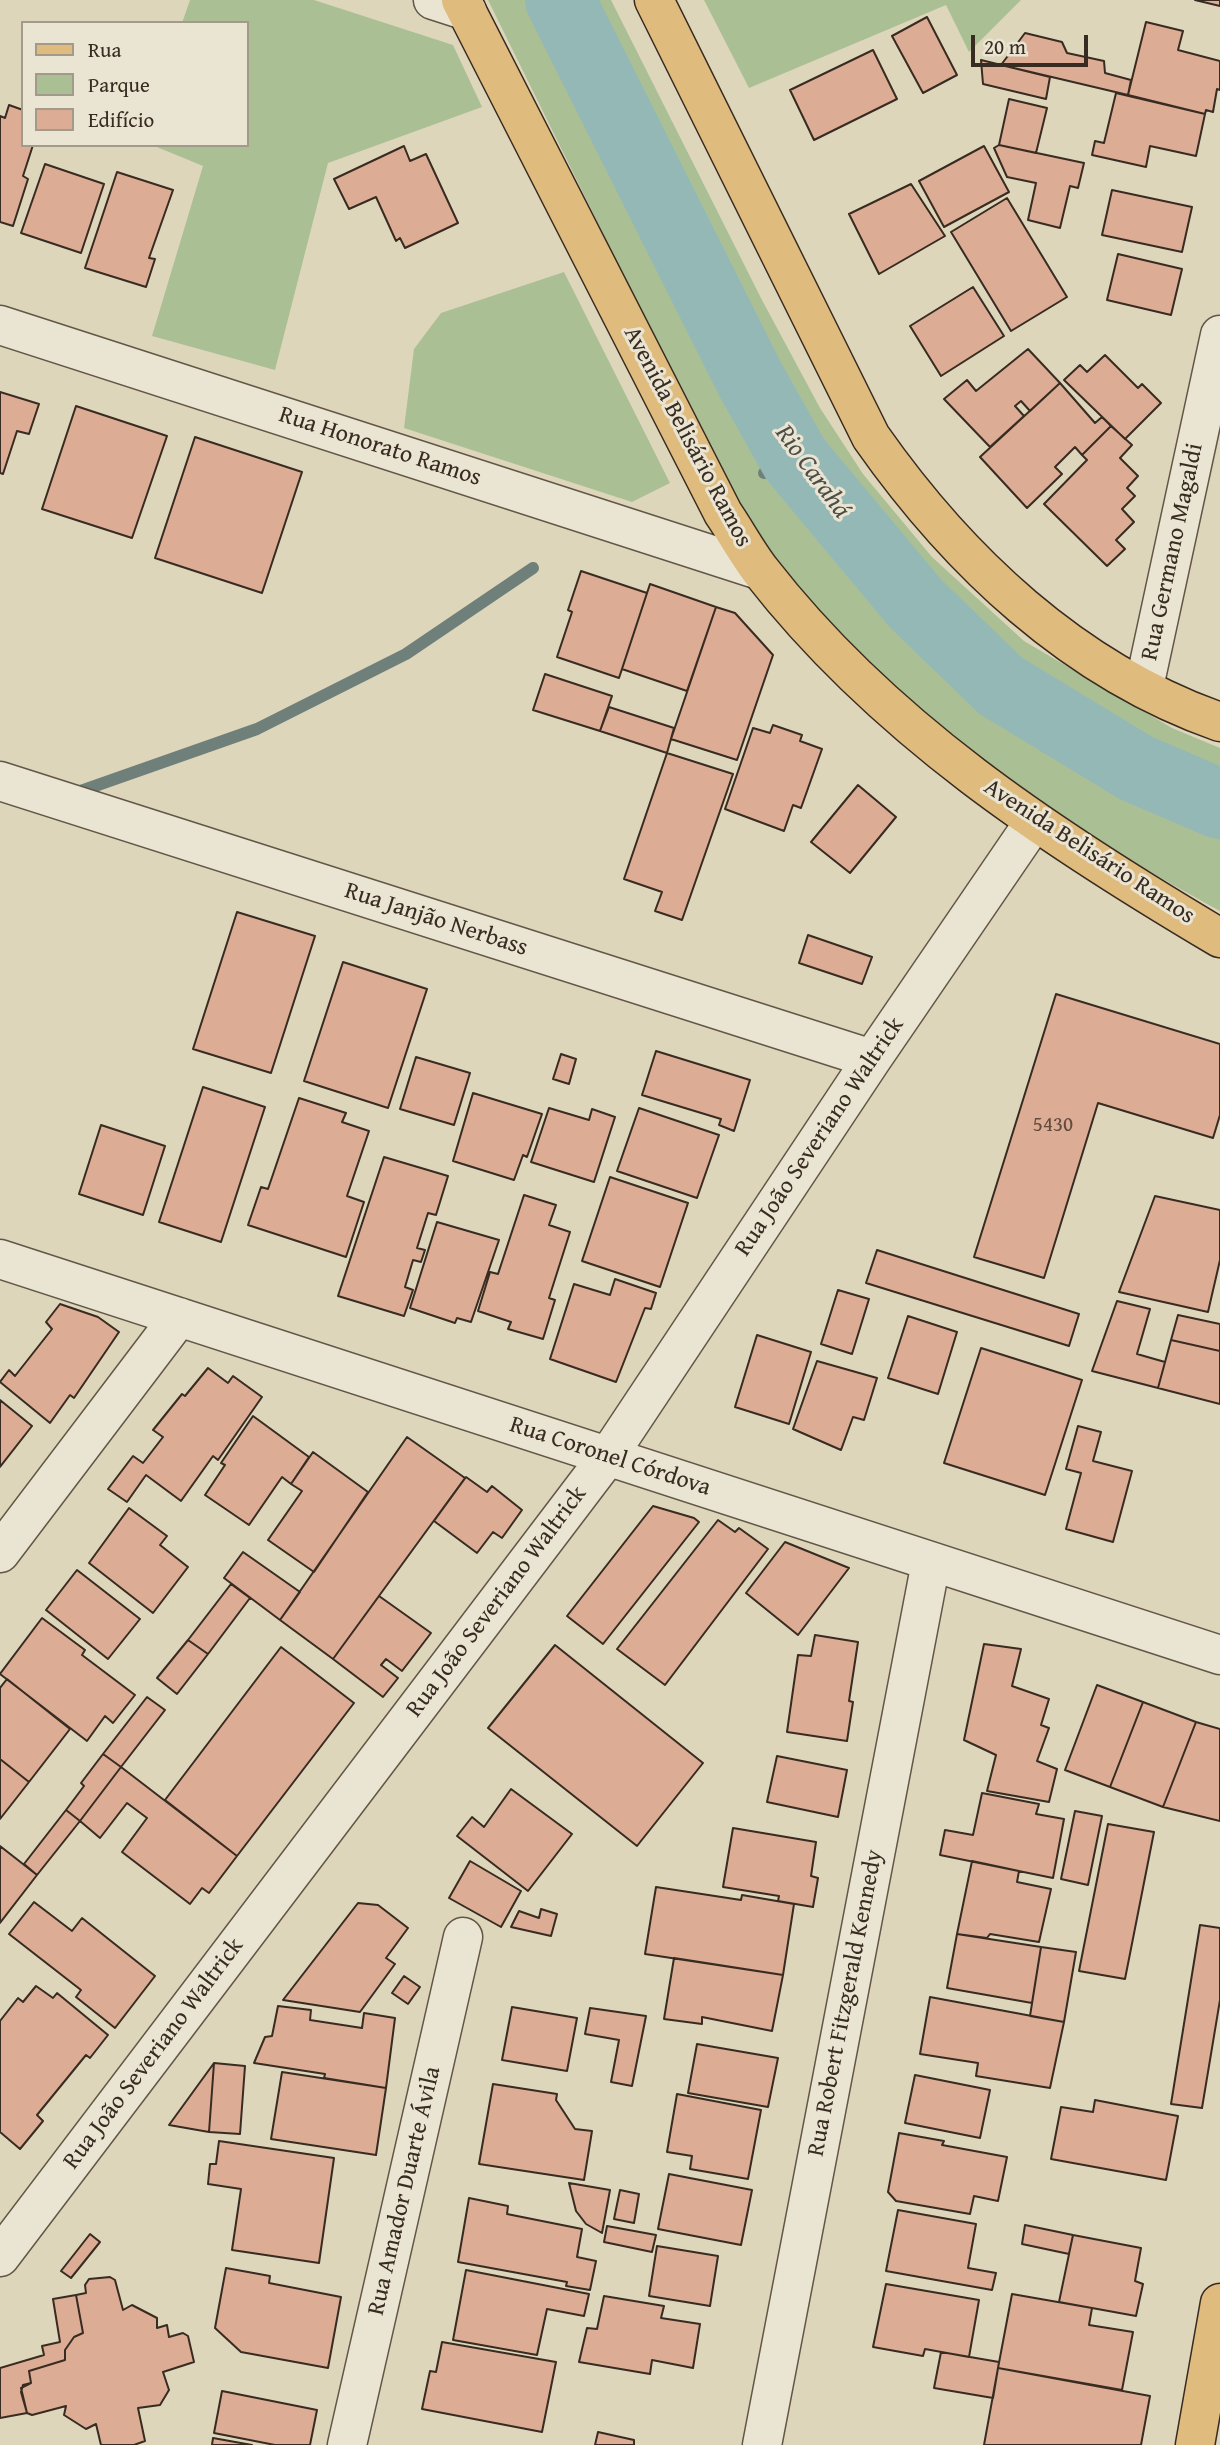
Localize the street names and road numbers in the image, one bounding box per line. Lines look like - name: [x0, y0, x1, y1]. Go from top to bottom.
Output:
- street label: Avenida Belisário Ramos: [617, 322, 757, 552]
- street label: Rua Honorato Ramos: [275, 401, 485, 493]
- street label: Rua Germano Magaldi: [1136, 441, 1210, 663]
- street label: Avenida Belisário Ramos: [978, 773, 1200, 931]
- street label: Rua Janjão Nerbass: [341, 877, 531, 963]
- street label: Rua João Severiano Waltrick: [729, 1012, 911, 1262]
- street label: Rua Coronel Córdova: [506, 1411, 714, 1503]
- street label: Rua João Severiano Waltrick: [401, 1481, 593, 1723]
- street label: Rua Robert Fitzgerald Kennedy: [802, 1847, 890, 2159]
- street label: Rua João Severiano Waltrick: [58, 1933, 250, 2175]
- street label: Rua Amador Duarte Ávila: [362, 2064, 448, 2318]

